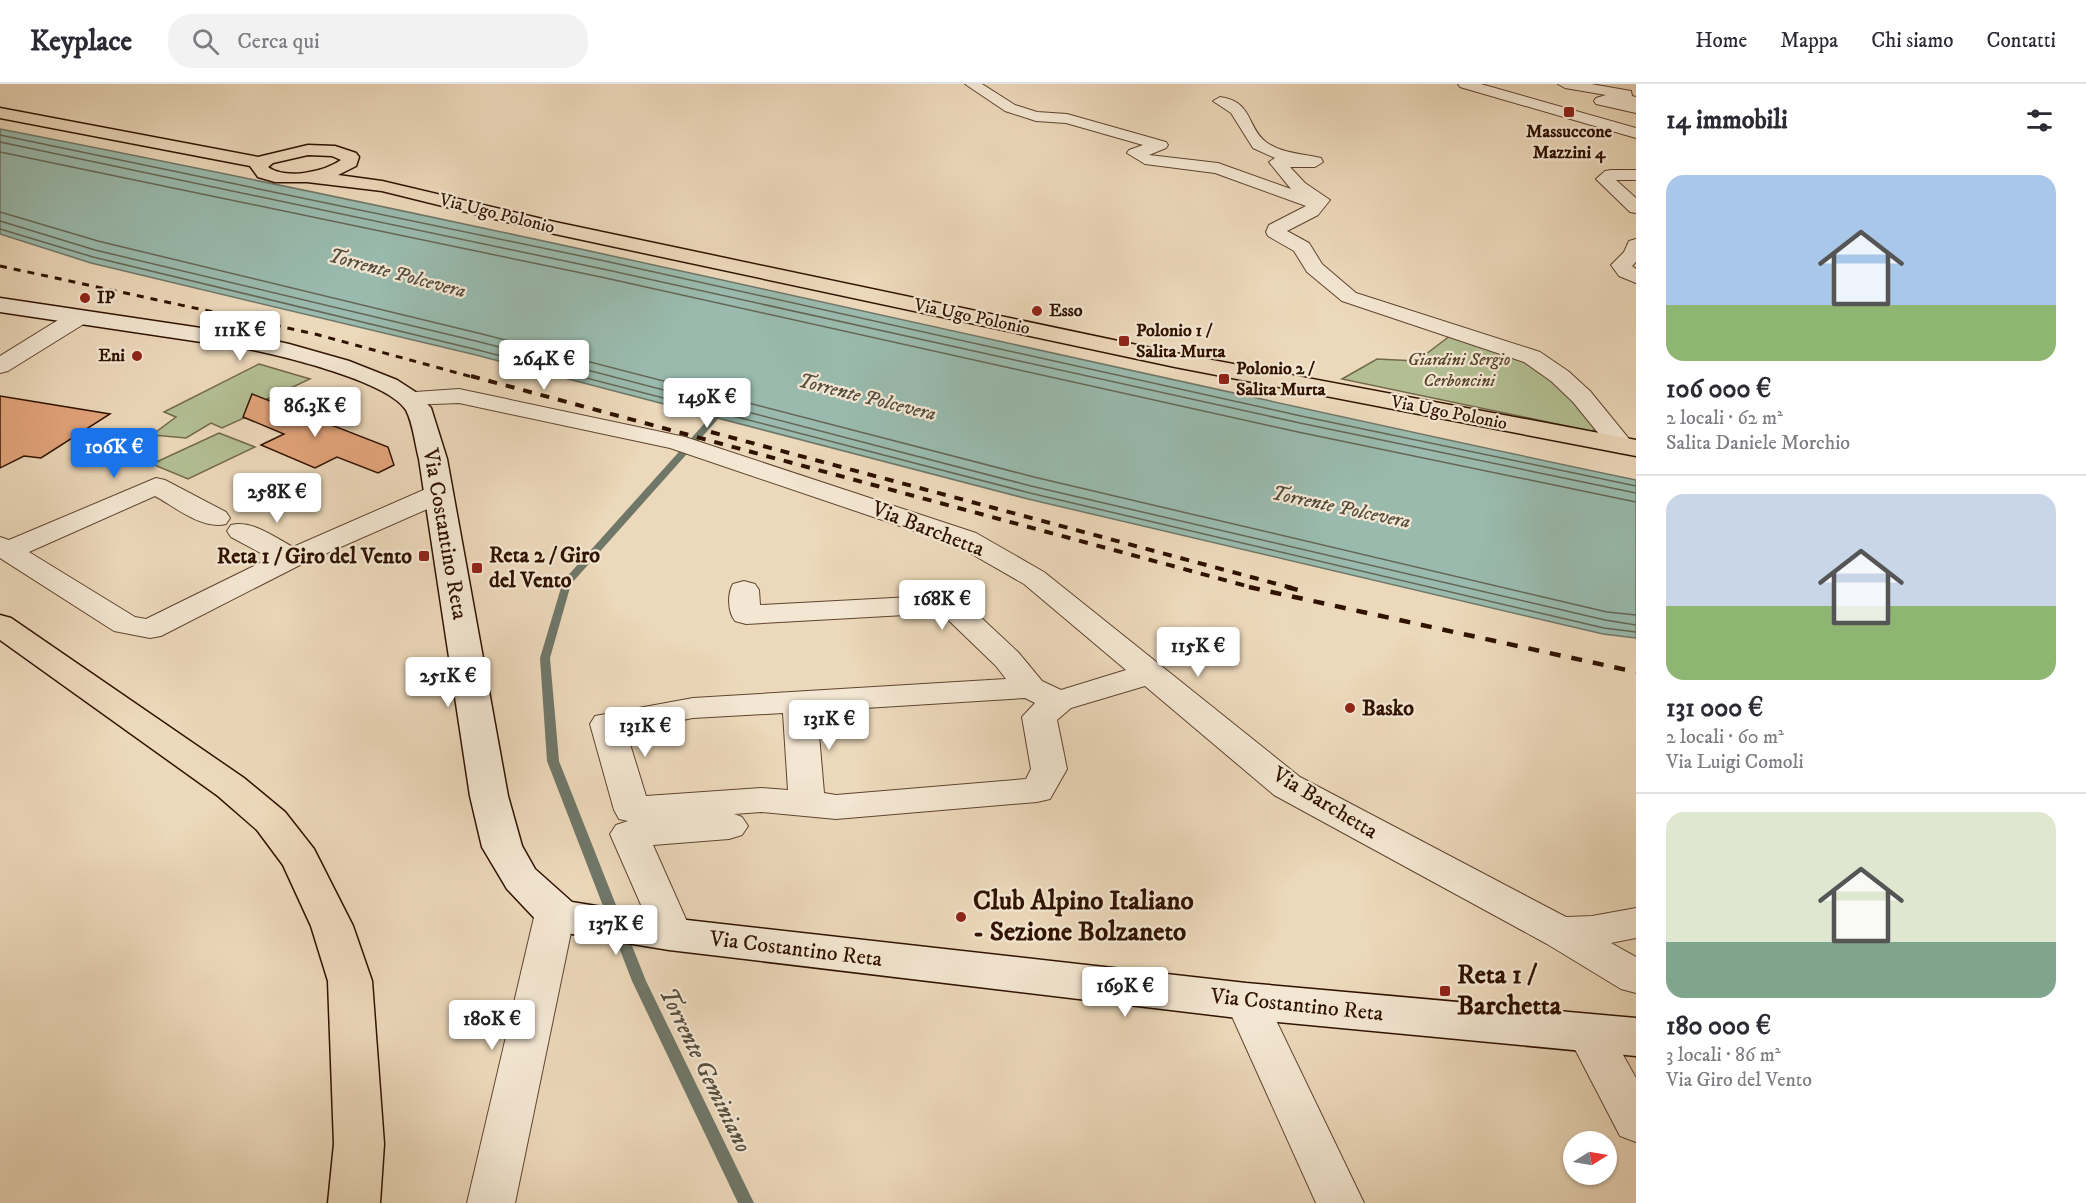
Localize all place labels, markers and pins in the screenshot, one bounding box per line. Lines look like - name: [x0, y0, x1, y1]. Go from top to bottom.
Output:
- marker: Massuccone Mazzini 4: [1562, 105, 1576, 119]
- place label: Massuccone Mazzini 4: [1526, 121, 1612, 164]
- place label: IP: [97, 287, 115, 309]
- marker: IP: [78, 291, 92, 305]
- place label: Esso: [1049, 300, 1083, 322]
- marker: Esso: [1030, 304, 1044, 318]
- pin: 111K €: [191, 311, 289, 362]
- place label: Polonio 1 / Salita Murta: [1136, 320, 1226, 363]
- marker: Polonio 1 / Salita Murta: [1117, 334, 1131, 348]
- pin: 264K €: [495, 340, 593, 391]
- place label: Eni: [98, 345, 125, 367]
- marker: Eni: [130, 349, 144, 363]
- place label: Polonio 2 / Salita Murta: [1236, 358, 1326, 401]
- marker: Polonio 2 / Salita Murta: [1217, 372, 1231, 386]
- pin: 149K €: [658, 378, 756, 429]
- pin: 86.3K €: [260, 387, 370, 438]
- pin: 106K €: [65, 428, 163, 479]
- pin: 258K €: [228, 473, 326, 524]
- place label: Reta 2 / Giro del Vento: [489, 542, 600, 594]
- place label: Reta 1 / Giro del Vento: [217, 543, 412, 570]
- marker: Reta 1 / Giro del Vento: [417, 549, 431, 563]
- marker: Reta 2 / Giro del Vento: [470, 561, 484, 575]
- pin: 168K €: [893, 580, 991, 631]
- pin: 115K €: [1149, 627, 1247, 678]
- pin: 251K €: [399, 657, 497, 708]
- place label: Basko: [1362, 695, 1414, 722]
- pin: 131K €: [780, 700, 878, 751]
- marker: Basko: [1343, 701, 1357, 715]
- pin: 131K €: [596, 707, 694, 758]
- place label: Club Alpino Italiano - Sezione Bolzaneto: [973, 884, 1194, 949]
- pin: 137K €: [567, 905, 665, 956]
- marker: Club Alpino Italiano - Sezione Bolzaneto: [954, 910, 968, 924]
- place label: Reta 1 / Barchetta: [1457, 958, 1562, 1023]
- pin: 169K €: [1076, 967, 1174, 1018]
- marker: Reta 1 / Barchetta: [1438, 984, 1452, 998]
- pin: 180K €: [443, 1000, 541, 1051]

